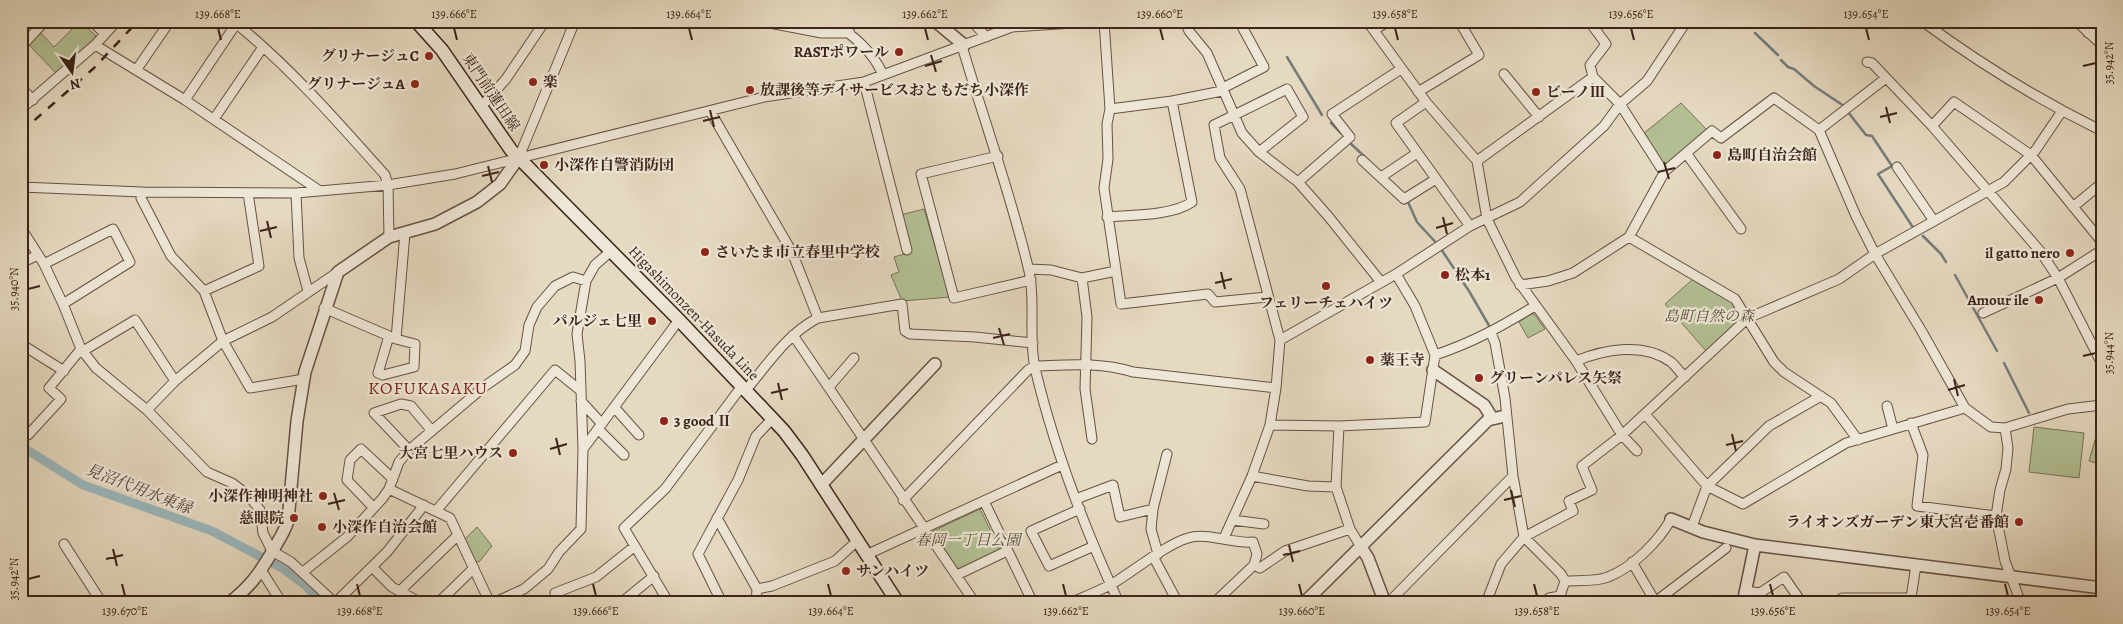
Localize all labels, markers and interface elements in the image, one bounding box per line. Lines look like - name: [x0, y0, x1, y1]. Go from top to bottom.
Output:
- text: 139.668°E: [195, 6, 241, 22]
- text: 139.666°E: [431, 6, 477, 22]
- text: 139.664°E: [666, 6, 712, 22]
- text: 139.662°E: [902, 6, 948, 22]
- text: 139.660°E: [1137, 6, 1183, 22]
- text: 139.658°E: [1372, 6, 1418, 22]
- text: 139.656°E: [1608, 6, 1654, 22]
- text: 139.654°E: [1843, 6, 1889, 22]
- text: 35.942°N: [2101, 41, 2117, 84]
- place label: RASTポワール: [794, 42, 889, 62]
- place label: グリナージュC: [321, 46, 419, 66]
- marker: RASTポワール: [893, 46, 905, 58]
- north arrow: [48, 48, 98, 98]
- street label: 東門前蓮田線: [458, 49, 524, 135]
- marker: グリナージュC: [423, 50, 435, 62]
- place label: 楽: [543, 72, 558, 92]
- text: N: [68, 74, 82, 95]
- place label: グリナージュA: [307, 74, 406, 94]
- marker: 楽: [527, 76, 539, 88]
- marker: グリナージュA: [409, 78, 421, 90]
- place label: 放課後等デイサービスおともだち小深作: [760, 80, 1029, 100]
- place label: ビーノⅢ: [1546, 82, 1605, 102]
- marker: 放課後等デイサービスおともだち小深作: [744, 84, 756, 96]
- marker: ビーノⅢ: [1530, 86, 1542, 98]
- place label: 島町自治会館: [1727, 145, 1817, 165]
- marker: 島町自治会館: [1711, 149, 1723, 161]
- place label: 小深作自警消防団: [554, 155, 674, 175]
- marker: 小深作自警消防団: [538, 159, 550, 171]
- street label: Higashimonzen-Hasuda Line: [624, 241, 764, 385]
- place label: さいたま市立春里中学校: [715, 242, 880, 262]
- place label: il gatto nero: [1985, 243, 2060, 263]
- marker: さいたま市立春里中学校: [699, 246, 711, 258]
- marker: il gatto nero: [2064, 247, 2076, 259]
- place label: 松本1: [1455, 265, 1491, 285]
- text: 35.940°N: [6, 267, 22, 311]
- marker: 松本1: [1439, 269, 1451, 281]
- marker: フェリーチェハイツ: [1320, 280, 1332, 292]
- place label: Amour ile: [1966, 290, 2029, 310]
- place label: フェリーチェハイツ: [1259, 293, 1393, 313]
- marker: Amour ile: [2033, 294, 2045, 306]
- park label: 島町自然の森: [1664, 306, 1756, 326]
- place label: パルジェ七里: [553, 311, 642, 331]
- marker: パルジェ七里: [646, 315, 658, 327]
- text: 35.944°N: [2101, 331, 2117, 374]
- place label: 薬王寺: [1380, 350, 1425, 370]
- marker: 薬王寺: [1364, 354, 1376, 366]
- place label: グリーンパレス矢祭: [1489, 368, 1622, 388]
- marker: グリーンパレス矢祭: [1473, 372, 1485, 384]
- district label: KOFUKASAKU: [368, 376, 488, 400]
- place label: 3 good Ⅱ: [674, 411, 732, 431]
- marker: 3 good Ⅱ: [658, 415, 670, 427]
- place label: 大宮七里ハウス: [398, 443, 503, 463]
- marker: 大宮七里ハウス: [507, 447, 519, 459]
- water label: 見沼代用水東縁: [82, 459, 197, 520]
- place label: 小深作神明神社: [208, 486, 313, 506]
- marker: 小深作神明神社: [317, 490, 329, 502]
- place label: 慈眼院: [239, 508, 284, 528]
- marker: 慈眼院: [288, 512, 300, 524]
- place label: ライオンズガーデン東大宮壱番館: [1786, 512, 2009, 532]
- marker: ライオンズガーデン東大宮壱番館: [2013, 516, 2025, 528]
- place label: 小深作自治会館: [332, 517, 437, 537]
- marker: 小深作自治会館: [316, 521, 328, 533]
- park label: 春岡一丁目公園: [915, 530, 1023, 550]
- text: 35.942°N: [6, 557, 22, 600]
- place label: サンハイツ: [856, 561, 929, 581]
- marker: サンハイツ: [840, 565, 852, 577]
- text: 139.670°E: [102, 603, 148, 619]
- text: 139.668°E: [337, 603, 383, 619]
- text: 139.666°E: [573, 603, 619, 619]
- text: 139.664°E: [808, 603, 854, 619]
- text: 139.662°E: [1043, 603, 1089, 619]
- text: 139.660°E: [1279, 603, 1325, 619]
- text: 139.658°E: [1514, 603, 1560, 619]
- text: 139.656°E: [1750, 603, 1796, 619]
- text: 139.654°E: [1985, 603, 2031, 619]

